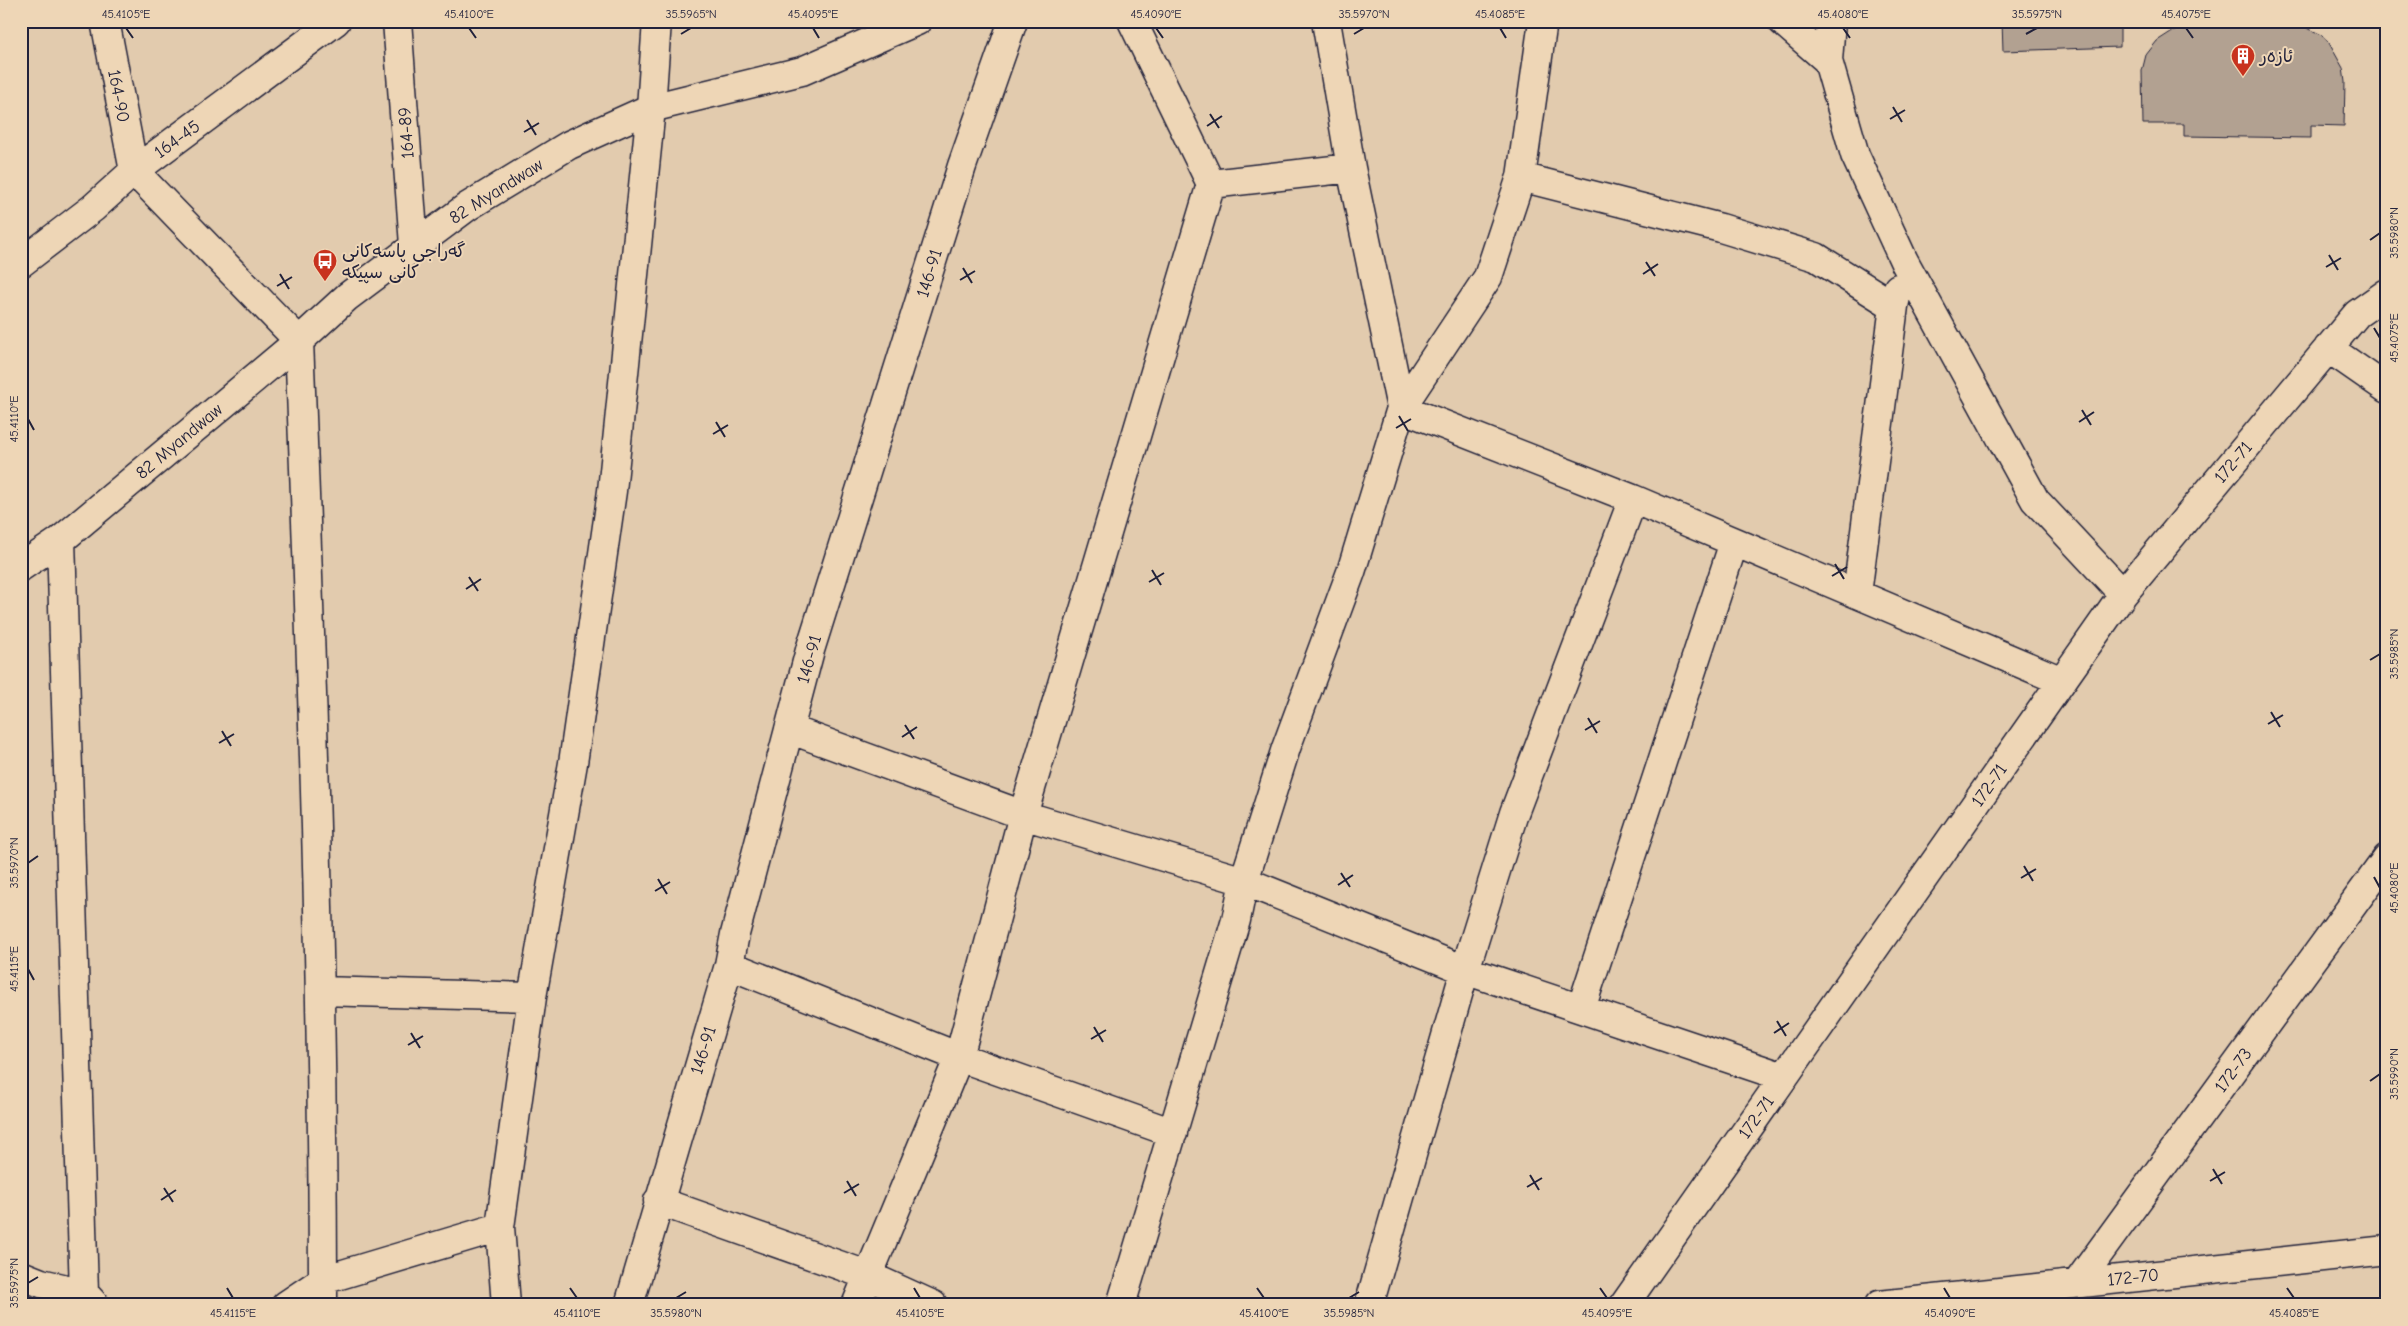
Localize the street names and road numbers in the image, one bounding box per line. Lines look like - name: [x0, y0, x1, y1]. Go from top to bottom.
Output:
- street label: 164-90: [103, 68, 134, 124]
- street label: 164-89: [394, 106, 419, 159]
- street label: 164-45: [150, 116, 204, 163]
- street label: 82 Myandwaw: [445, 154, 547, 229]
- street label: 146-91: [912, 246, 947, 300]
- street label: 82 Myandwaw: [132, 399, 227, 484]
- street label: 172-71: [2210, 437, 2257, 487]
- street label: 146-91: [793, 632, 826, 686]
- street label: 172-71: [1967, 760, 2012, 811]
- street label: 146-91: [686, 1023, 721, 1077]
- street label: 172-73: [2210, 1044, 2257, 1097]
- street label: 172-71: [1734, 1092, 1779, 1143]
- street label: 172-70: [2106, 1264, 2160, 1291]

